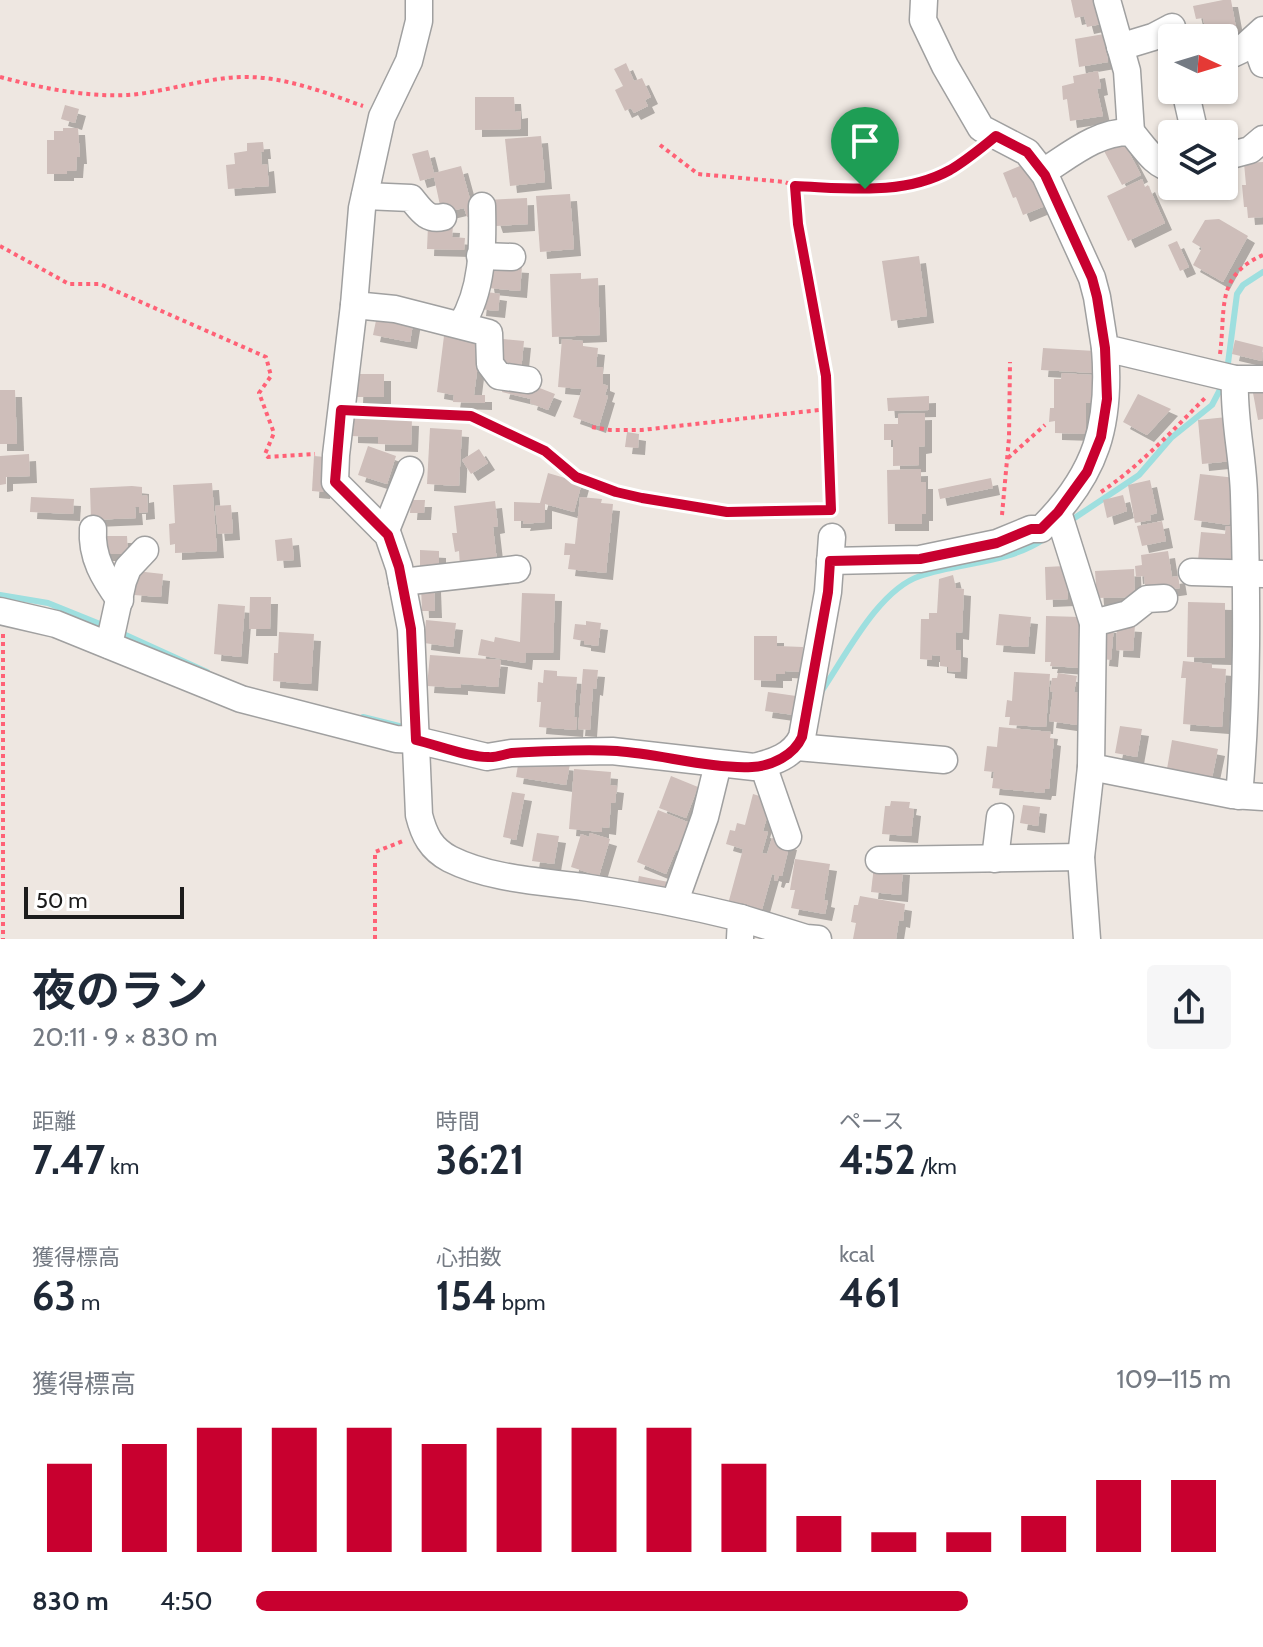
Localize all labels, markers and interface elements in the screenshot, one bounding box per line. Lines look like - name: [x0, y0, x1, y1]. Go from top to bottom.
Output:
- north arrow: [1158, 24, 1238, 104]
- map controls: [1158, 24, 1238, 200]
- pin: [831, 107, 899, 189]
- icon: arrive: [843, 119, 887, 163]
- button: layers: [1158, 120, 1238, 200]
- scale bar: [24, 883, 184, 919]
- text: 50 m: [36, 887, 88, 914]
- text: 夜のラン: [32, 964, 208, 1017]
- button: share: [1147, 965, 1231, 1049]
- text: 20:11 · 9 × 830 m: [32, 1021, 218, 1053]
- text: 距離: [32, 1108, 76, 1135]
- text: 時間: [436, 1108, 480, 1135]
- text: ペース: [839, 1108, 904, 1135]
- text: 7.47: [32, 1135, 105, 1184]
- text: 36:21: [436, 1135, 525, 1184]
- text: 4:52: [839, 1135, 916, 1184]
- text: km: [105, 1153, 139, 1180]
- text: /km: [916, 1153, 957, 1180]
- text: kcal: [839, 1241, 874, 1268]
- text: 獲得標高: [32, 1244, 120, 1271]
- text: 心拍数: [436, 1244, 502, 1271]
- text: 461: [839, 1268, 901, 1317]
- text: 63: [32, 1271, 76, 1320]
- text: 154: [436, 1271, 497, 1320]
- text: m: [76, 1289, 100, 1316]
- text: bpm: [497, 1289, 545, 1316]
- text: 109–115 m: [1116, 1363, 1231, 1395]
- text: 獲得標高: [32, 1368, 136, 1400]
- text: 830 m: [32, 1585, 109, 1617]
- text: 4:50: [160, 1585, 213, 1617]

